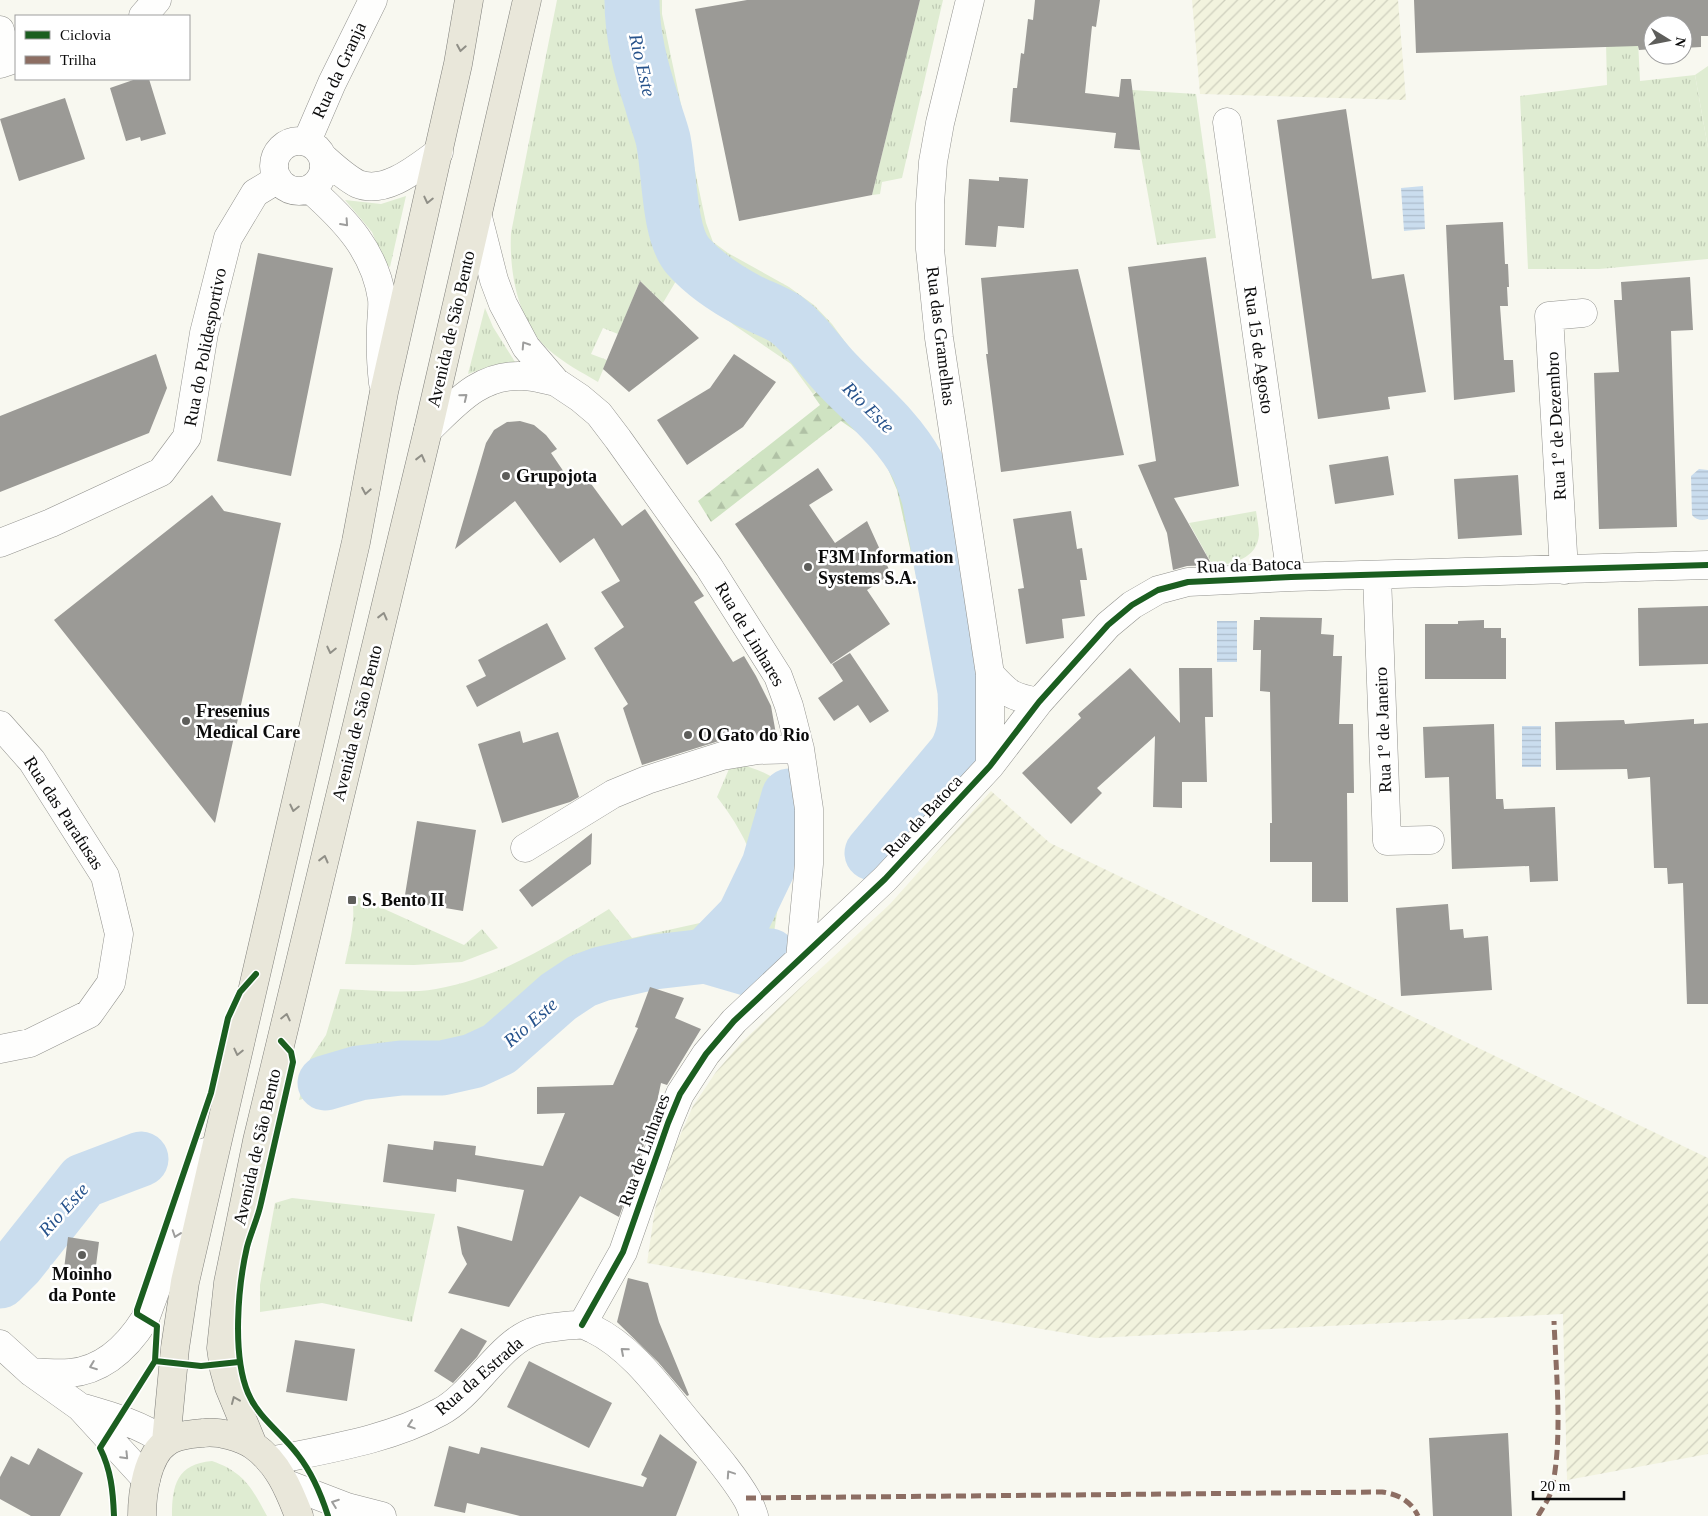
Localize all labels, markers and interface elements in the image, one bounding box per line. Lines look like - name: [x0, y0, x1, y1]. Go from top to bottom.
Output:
- legend: [15, 15, 190, 80]
- north arrow: [1643, 15, 1693, 65]
- street label: Rua da Granja: [308, 19, 370, 121]
- text: Ciclovia: [60, 27, 111, 43]
- water label: Rio Este: [625, 31, 660, 99]
- text: N: [1672, 36, 1689, 48]
- one-way arrow: [456, 44, 466, 52]
- text: Trilha: [60, 52, 96, 68]
- one-way arrow: [423, 195, 434, 204]
- one-way arrow: [339, 217, 348, 226]
- street label: Avenida de São Bento: [423, 249, 479, 409]
- street label: Rua das Gramelhas: [923, 265, 959, 407]
- street label: Rua do Polidesportivo: [180, 266, 230, 428]
- street label: Rua 15 de Agosto: [1240, 285, 1278, 415]
- one-way arrow: [522, 341, 531, 350]
- street label: Rua 1º de Dezembro: [1542, 351, 1570, 501]
- water label: Rio Este: [838, 377, 899, 437]
- one-way arrow: [458, 394, 467, 402]
- one-way arrow: [415, 454, 426, 463]
- place label: Grupojota: [516, 466, 597, 486]
- marker: Grupojota: [500, 470, 512, 482]
- one-way arrow: [361, 487, 371, 496]
- place label: F3M Information Systems S.A.: [818, 547, 953, 588]
- street label: Rua da Batoca: [1196, 553, 1302, 577]
- marker: F3M Information Systems S.A.: [802, 561, 814, 573]
- street label: Rua de Linhares: [711, 578, 789, 690]
- one-way arrow: [377, 612, 388, 621]
- street label: Avenida de São Bento: [328, 643, 386, 803]
- one-way arrow: [326, 645, 337, 654]
- street label: Rua 1º de Janeiro: [1371, 667, 1395, 793]
- place label: Fresenius Medical Care: [196, 701, 300, 742]
- marker: Fresenius Medical Care: [180, 715, 192, 727]
- place label: O Gato do Rio: [698, 725, 810, 745]
- marker: O Gato do Rio: [682, 729, 694, 741]
- street label: Rua das Parafusas: [20, 753, 108, 873]
- street label: Rua da Batoca: [880, 771, 966, 861]
- one-way arrow: [289, 804, 300, 813]
- one-way arrow: [318, 855, 329, 864]
- place label: S. Bento II: [362, 890, 445, 910]
- marker: S. Bento II: [346, 894, 358, 906]
- water label: Rio Este: [499, 994, 561, 1052]
- one-way arrow: [280, 1013, 291, 1022]
- one-way arrow: [233, 1047, 244, 1056]
- street label: Avenida de São Bento: [229, 1067, 285, 1227]
- street label: Rua de Linhares: [614, 1091, 674, 1209]
- water label: Rio Este: [34, 1179, 93, 1241]
- one-way arrow: [172, 1230, 182, 1238]
- marker: Moinho da Ponte: [76, 1249, 88, 1261]
- place label: Moinho da Ponte: [48, 1264, 116, 1305]
- street label: Rua da Estrada: [431, 1333, 527, 1419]
- one-way arrow: [621, 1348, 630, 1357]
- one-way arrow: [89, 1360, 98, 1370]
- one-way arrow: [230, 1396, 241, 1405]
- one-way arrow: [407, 1420, 415, 1430]
- one-way arrow: [119, 1451, 128, 1460]
- scale bar: [1533, 1468, 1624, 1500]
- one-way arrow: [727, 1470, 736, 1480]
- text: 20 m: [1540, 1478, 1571, 1494]
- one-way arrow: [332, 1499, 340, 1509]

